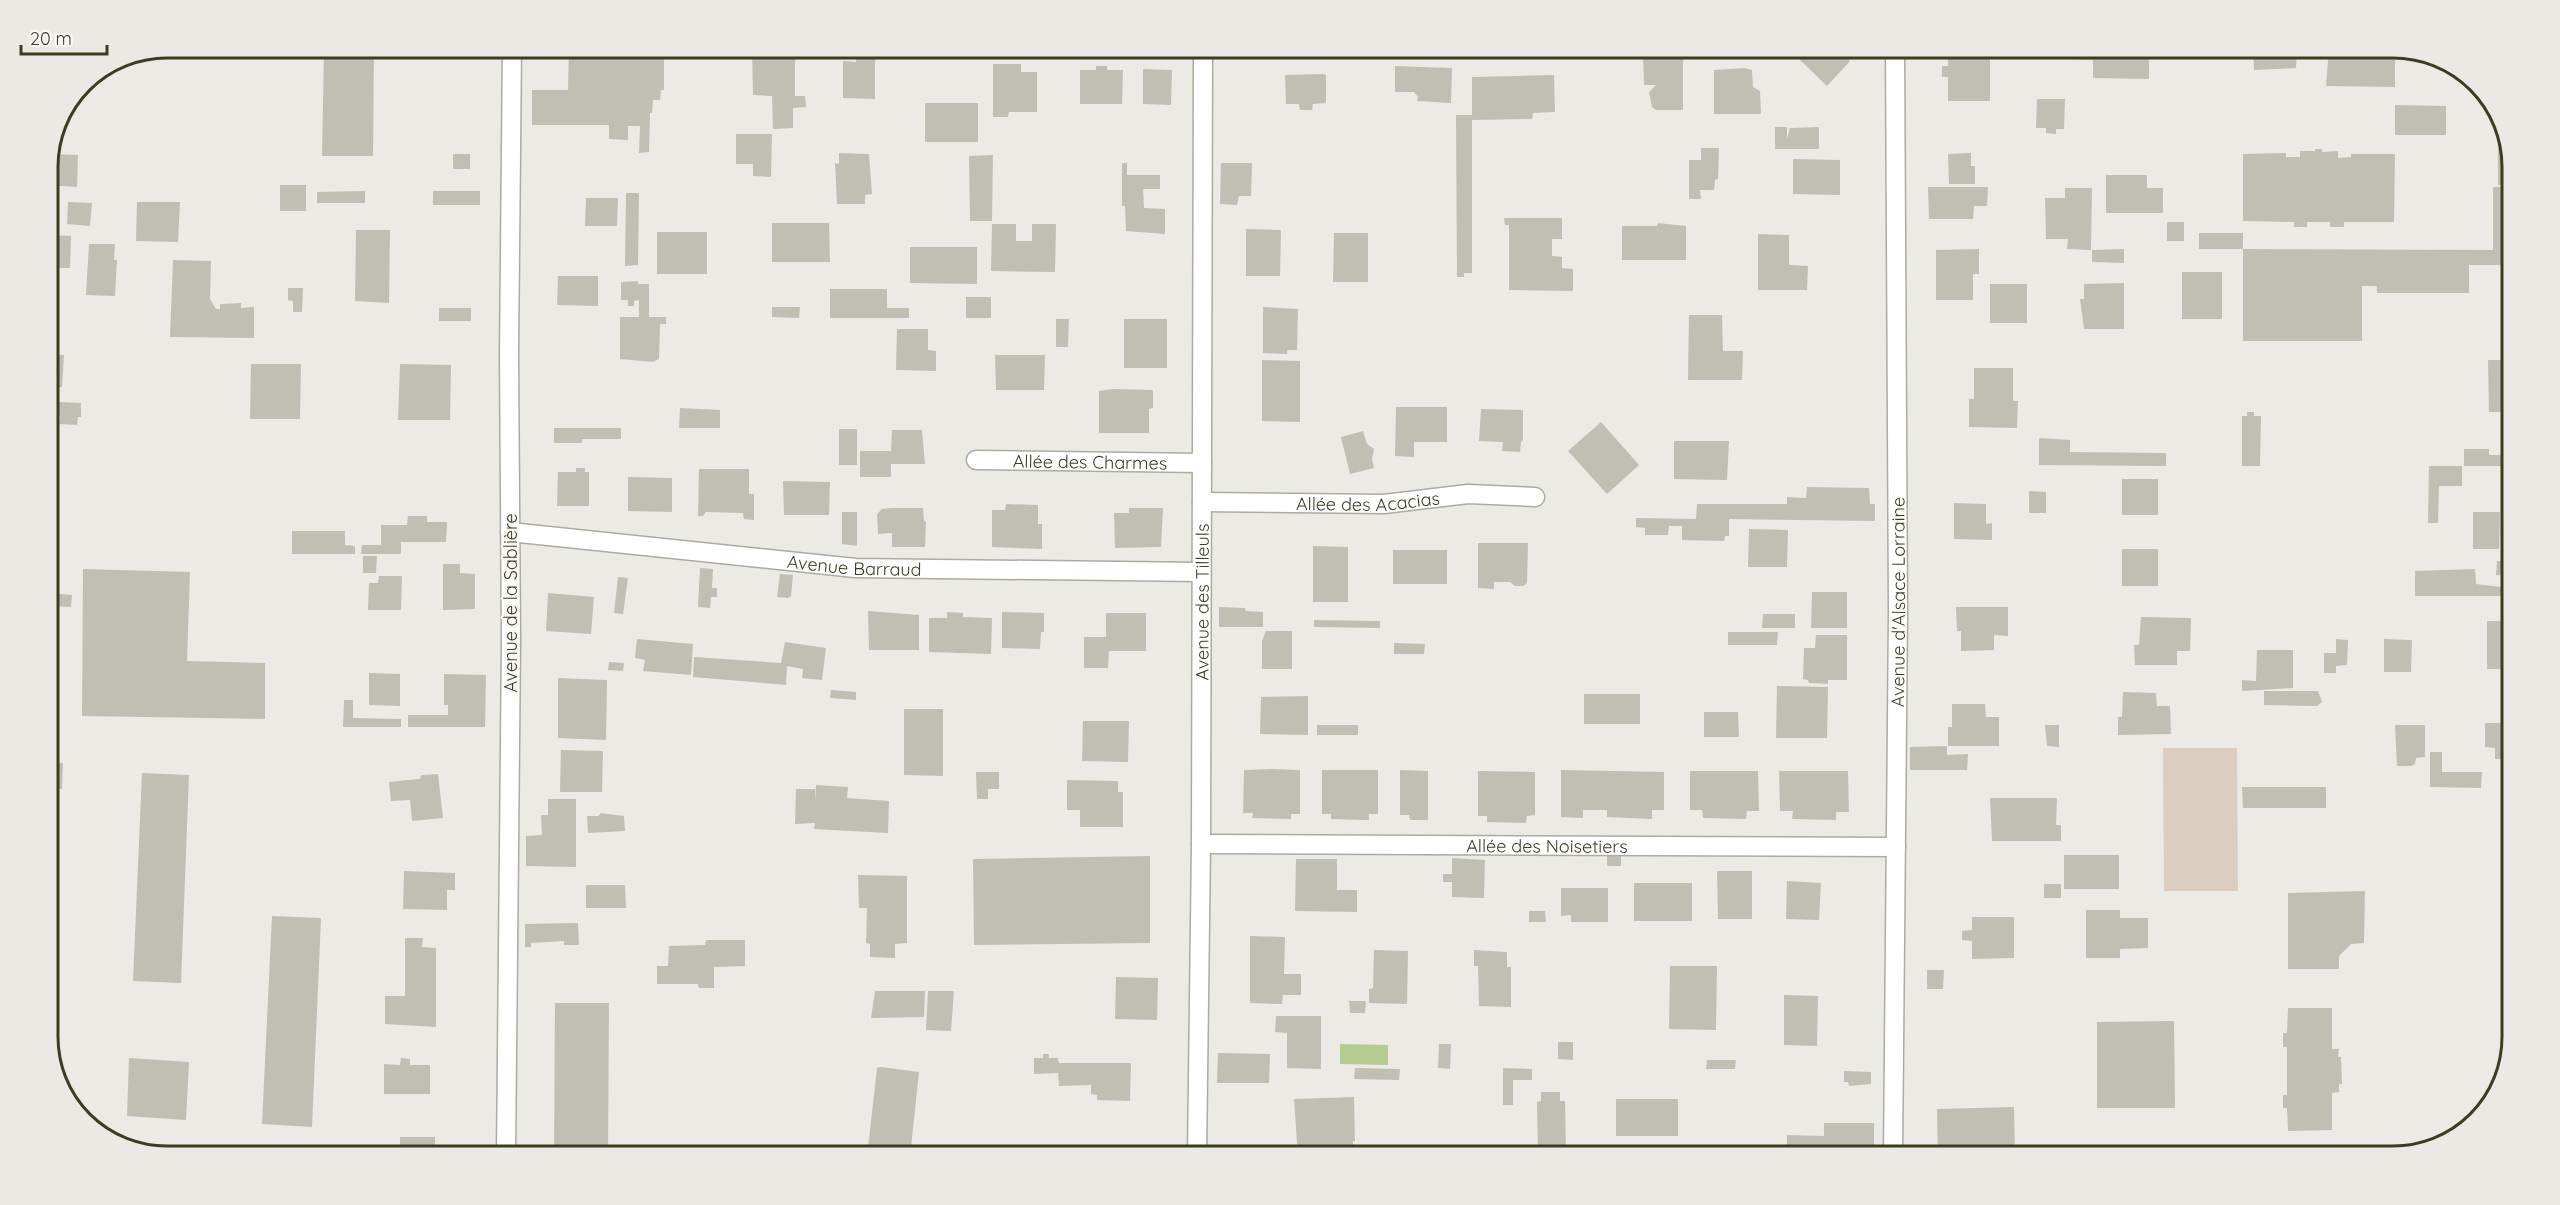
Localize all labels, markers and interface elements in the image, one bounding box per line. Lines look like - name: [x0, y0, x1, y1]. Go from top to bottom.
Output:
- scale bar: [21, 18, 106, 56]
- text: 20 m: [30, 27, 72, 50]
- street label: Allée des Charmes: [1013, 449, 1167, 474]
- street label: Allée des Acacias: [1296, 486, 1441, 516]
- street label: Avenue d'Alsace Lorraine: [1886, 497, 1910, 707]
- street label: Avenue de la Sablière: [499, 513, 522, 693]
- street label: Avenue des Tilleuls: [1190, 524, 1213, 680]
- street label: Avenue Barraud: [786, 549, 922, 580]
- street label: Allée des Noisetiers: [1466, 834, 1628, 857]

